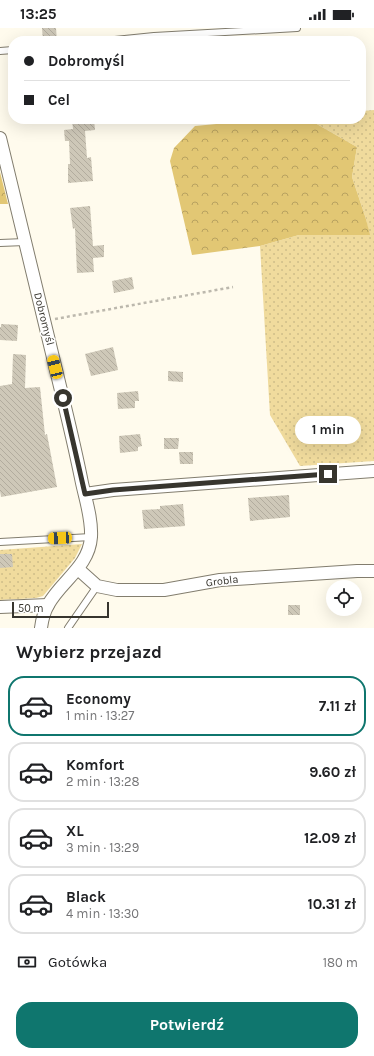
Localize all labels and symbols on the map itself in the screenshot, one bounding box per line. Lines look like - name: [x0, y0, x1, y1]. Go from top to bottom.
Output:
- street label: Dobromyśl: [31, 291, 57, 347]
- car: [46, 354, 64, 380]
- route start: [54, 389, 72, 407]
- callout: 1 min: [295, 416, 361, 444]
- route end: [319, 465, 337, 483]
- car: [48, 531, 72, 545]
- street label: Grobla: [205, 573, 239, 589]
- scale bar: [12, 600, 109, 619]

